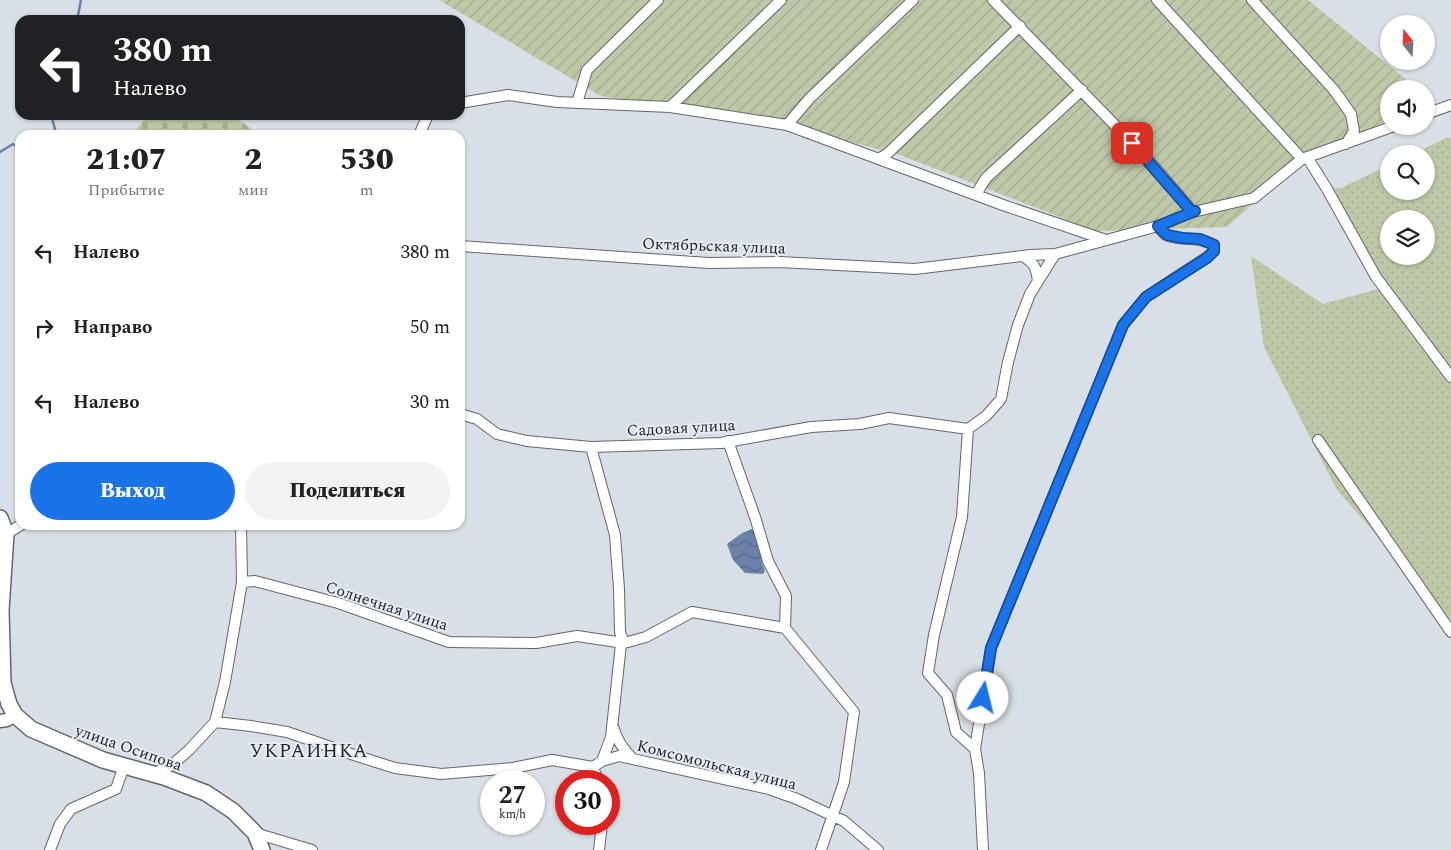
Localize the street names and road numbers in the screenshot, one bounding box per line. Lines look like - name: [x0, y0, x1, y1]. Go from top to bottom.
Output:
- street label: Октябрьская улица: [642, 231, 786, 261]
- street label: Садовая улица: [626, 413, 736, 443]
- street label: Солнечная улица: [322, 575, 451, 637]
- street label: улица Осипова: [71, 718, 185, 778]
- street label: Комсомольская улица: [634, 734, 799, 796]

